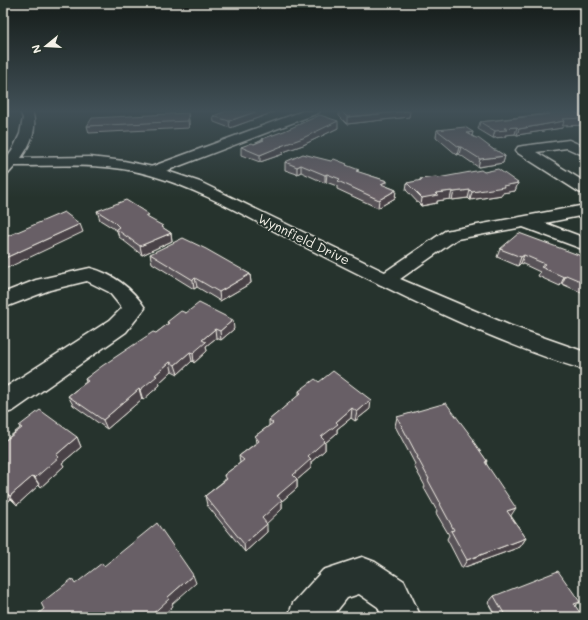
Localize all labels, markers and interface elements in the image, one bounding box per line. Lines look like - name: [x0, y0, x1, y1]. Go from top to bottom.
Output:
- north arrow: [26, 26, 66, 66]
- text: N: [28, 43, 44, 56]
- street label: Wynnfield Drive: [256, 209, 353, 268]

